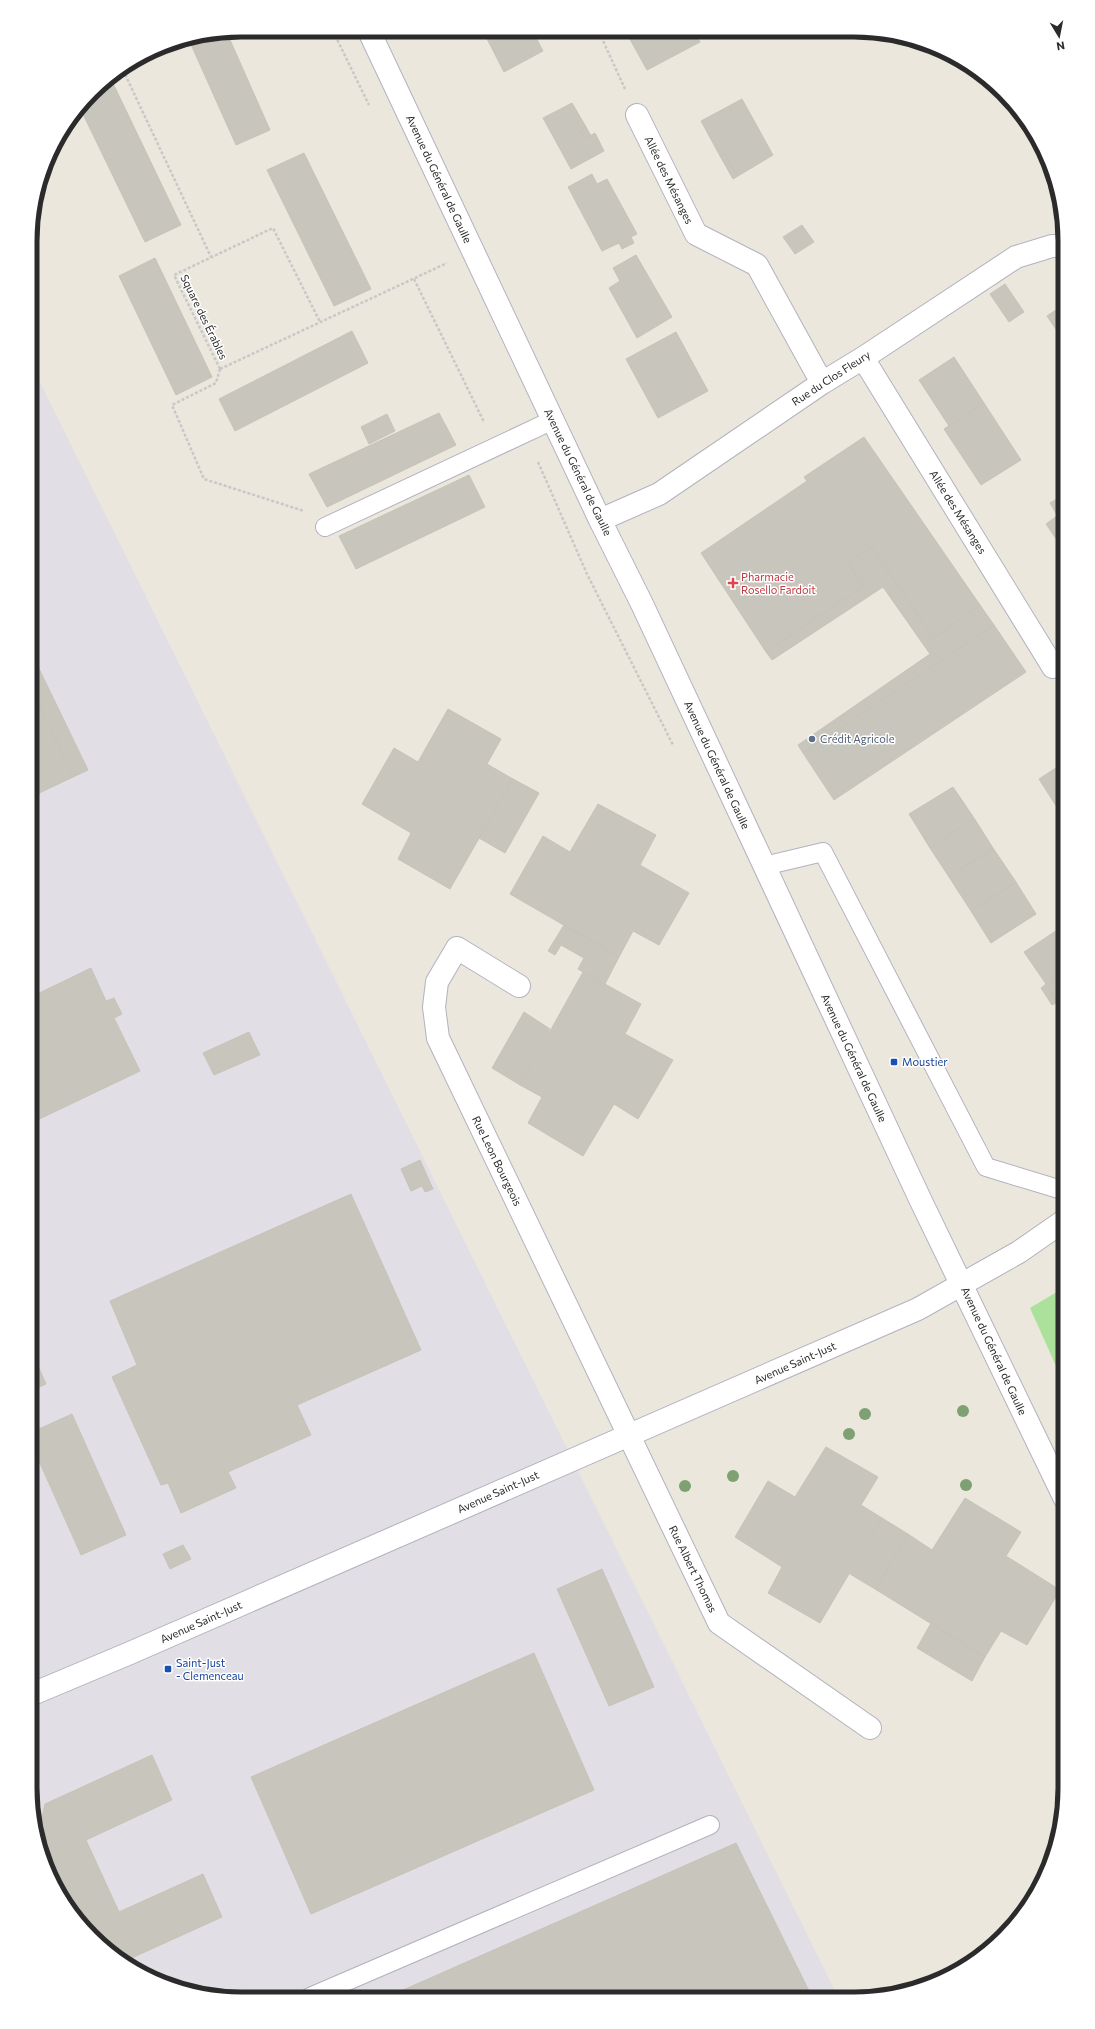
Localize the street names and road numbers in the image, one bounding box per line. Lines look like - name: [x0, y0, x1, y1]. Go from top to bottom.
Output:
- street label: Avenue du Général de Gaulle: [404, 113, 475, 245]
- street label: Allée des Mésanges: [643, 134, 696, 226]
- street label: Square des Érables: [178, 272, 232, 361]
- street label: Rue du Clos Fleury: [789, 347, 873, 408]
- street label: Avenue du Général de Gaulle: [542, 406, 615, 538]
- street label: Allée des Mésanges: [927, 468, 989, 556]
- street label: Avenue du Général de Gaulle: [682, 699, 753, 831]
- street label: Avenue du Général de Gaulle: [819, 992, 890, 1124]
- street label: Rue Leon Bourgeois: [470, 1114, 525, 1208]
- street label: Avenue du Général de Gaulle: [959, 1285, 1030, 1417]
- street label: Avenue Saint-Just: [752, 1338, 839, 1387]
- street label: Avenue Saint-Just: [455, 1467, 542, 1516]
- street label: Rue Albert Thomas: [667, 1523, 720, 1614]
- street label: Avenue Saint-Just: [158, 1597, 245, 1646]

